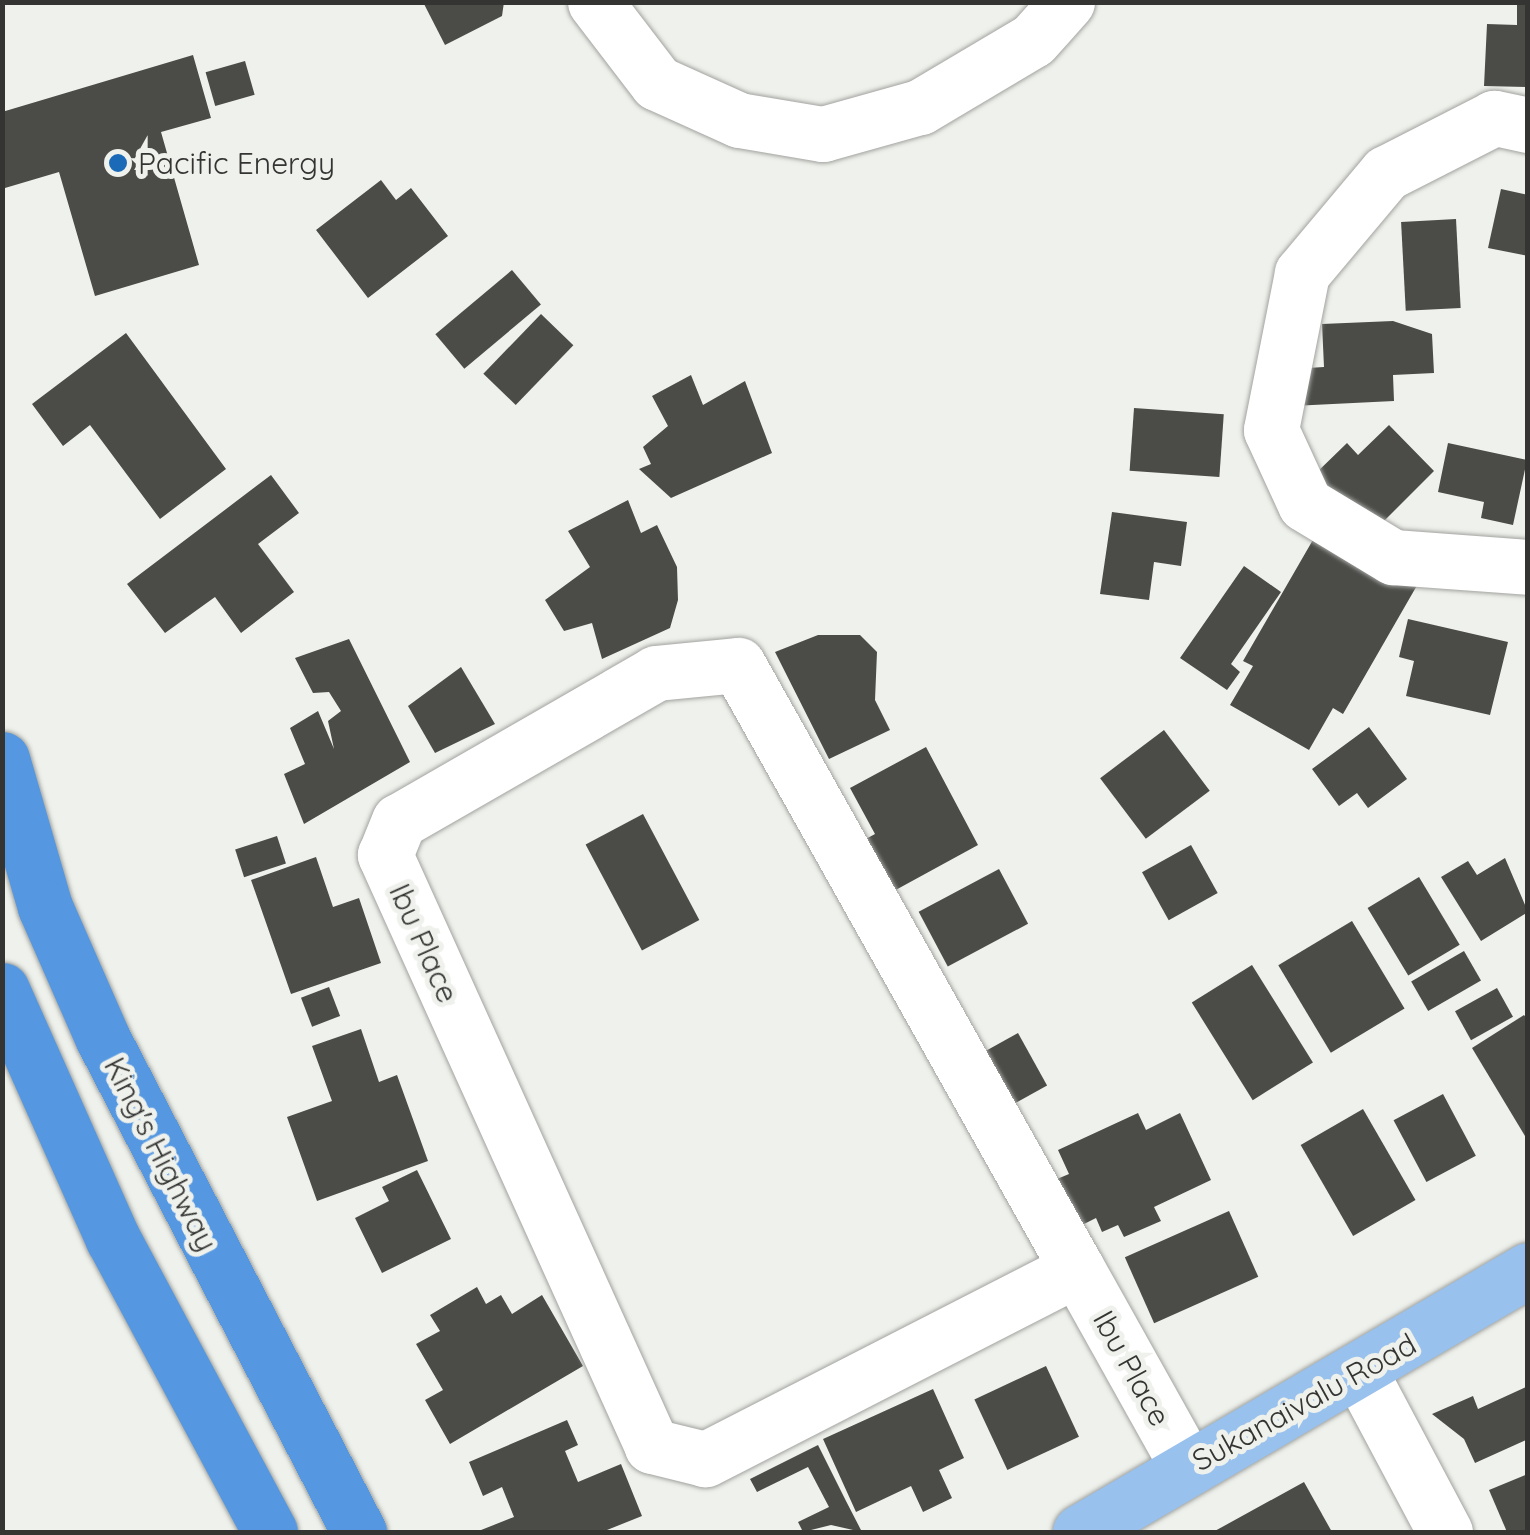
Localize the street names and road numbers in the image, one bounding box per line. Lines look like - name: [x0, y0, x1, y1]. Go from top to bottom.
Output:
- street label: Ibu Place: [382, 878, 466, 1008]
- street label: King's Highway: [97, 1051, 225, 1257]
- street label: Ibu Place: [1086, 1304, 1178, 1432]
- street label: Sukanaivalu Road: [1186, 1326, 1422, 1478]

